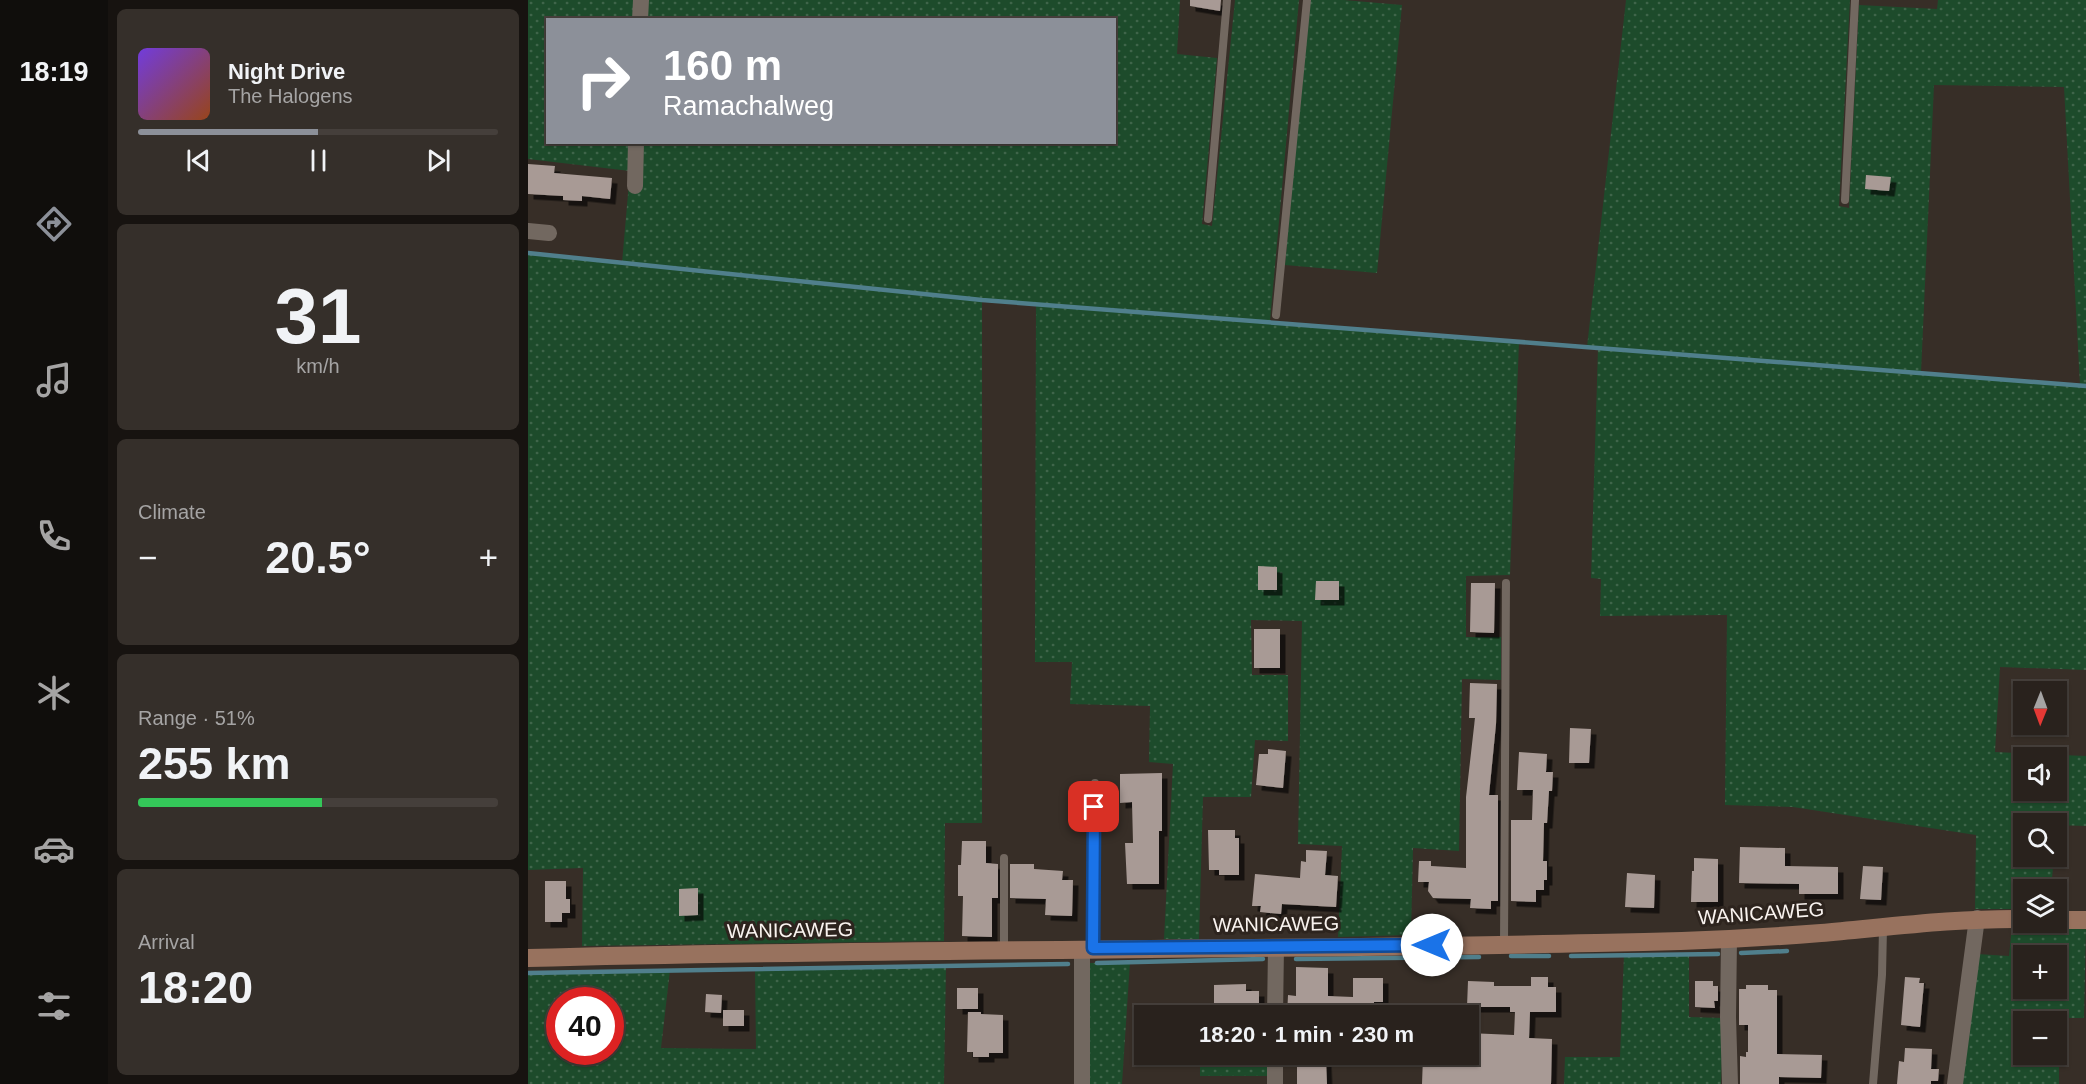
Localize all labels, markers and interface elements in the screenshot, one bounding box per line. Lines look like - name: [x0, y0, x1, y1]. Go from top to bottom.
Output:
- icon: right: [564, 42, 642, 120]
- text: 160 m: [663, 42, 782, 89]
- text: 18:19: [19, 57, 89, 87]
- text: Night Drive: [228, 59, 345, 84]
- text: The Halogens: [228, 85, 353, 107]
- text: Ramachalweg: [663, 91, 834, 121]
- icon: previous: [182, 144, 215, 177]
- icon: pause: [302, 144, 335, 177]
- icon: next: [422, 144, 455, 177]
- icon: directions: [33, 203, 75, 245]
- text: 31: [275, 272, 361, 360]
- text: km/h: [296, 355, 340, 377]
- icon: music: [33, 359, 75, 401]
- text: Climate: [138, 501, 206, 523]
- icon: phone: [33, 515, 75, 557]
- text: 20.5°: [265, 532, 371, 583]
- text: −: [138, 539, 157, 576]
- text: +: [479, 539, 498, 576]
- icon: climate: [33, 672, 75, 714]
- north arrow: [2013, 681, 2067, 735]
- map controls: [2013, 681, 2067, 1065]
- text: Range · 51%: [138, 707, 255, 729]
- text: 255 km: [138, 738, 291, 789]
- button: sound: [2013, 747, 2067, 801]
- pin: [1068, 781, 1119, 832]
- icon: arrive: [1077, 790, 1110, 823]
- button: search: [2013, 813, 2067, 867]
- icon: car: [33, 828, 75, 870]
- button: layers: [2013, 879, 2067, 933]
- street label: WANICAWEG: [1697, 898, 1825, 928]
- street label: WANICAWEG: [1213, 912, 1339, 936]
- position arrow: [1400, 913, 1464, 977]
- street label: WANICAWEG: [727, 918, 853, 942]
- text: Arrival: [138, 931, 195, 953]
- button: +: [2013, 945, 2067, 999]
- text: 18:20: [138, 962, 253, 1013]
- icon: filters: [33, 985, 75, 1027]
- speed limit sign: 40: [546, 987, 624, 1065]
- button: −: [2013, 1011, 2067, 1065]
- text: 18:20 · 1 min · 230 m: [1199, 1022, 1414, 1047]

